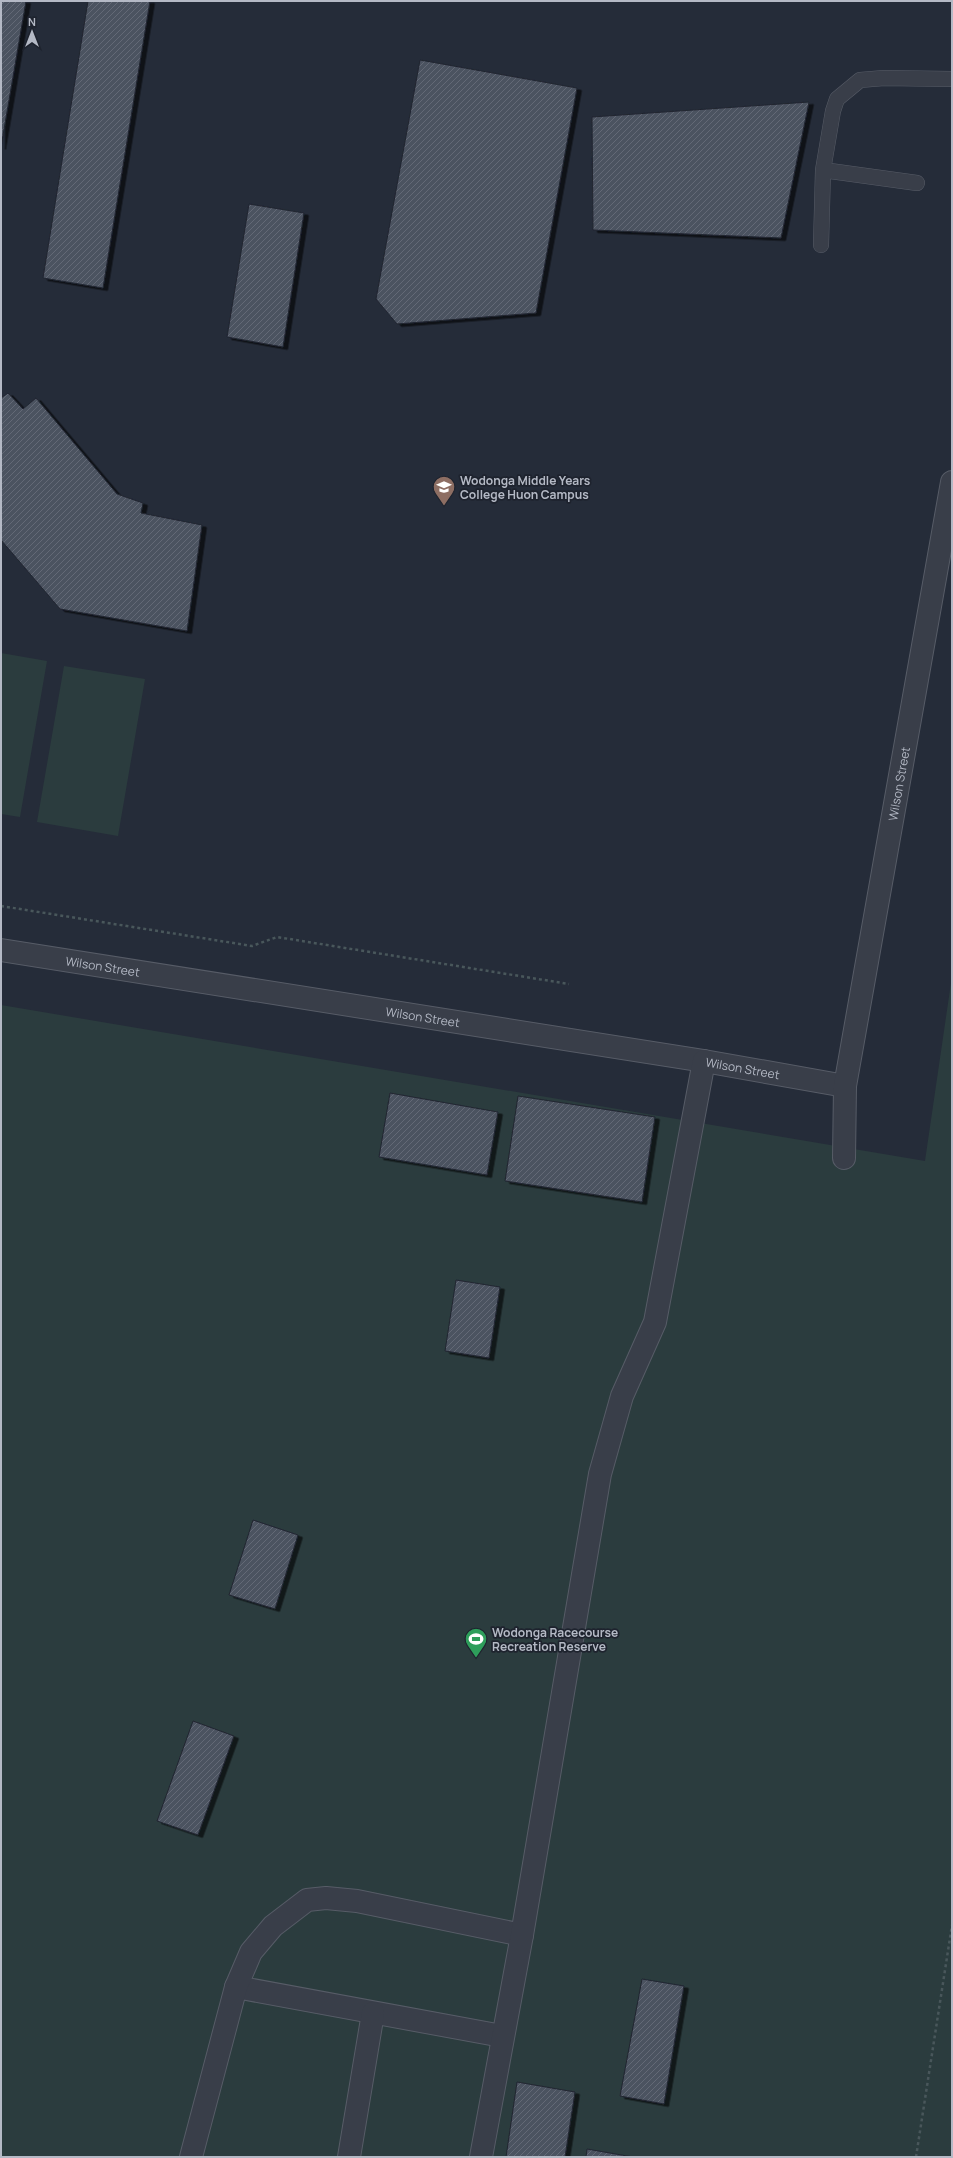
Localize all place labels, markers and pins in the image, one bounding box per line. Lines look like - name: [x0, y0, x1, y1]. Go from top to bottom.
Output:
- place label: Wodonga Middle Years College Huon Campus: [460, 472, 591, 503]
- school or university icon: Wodonga Middle Years College Huon Campus: [431, 474, 457, 507]
- place label: Wodonga Racecourse Recreation Reserve: [492, 1624, 618, 1655]
- sports icon: Wodonga Racecourse Recreation Reserve: [463, 1626, 489, 1659]

